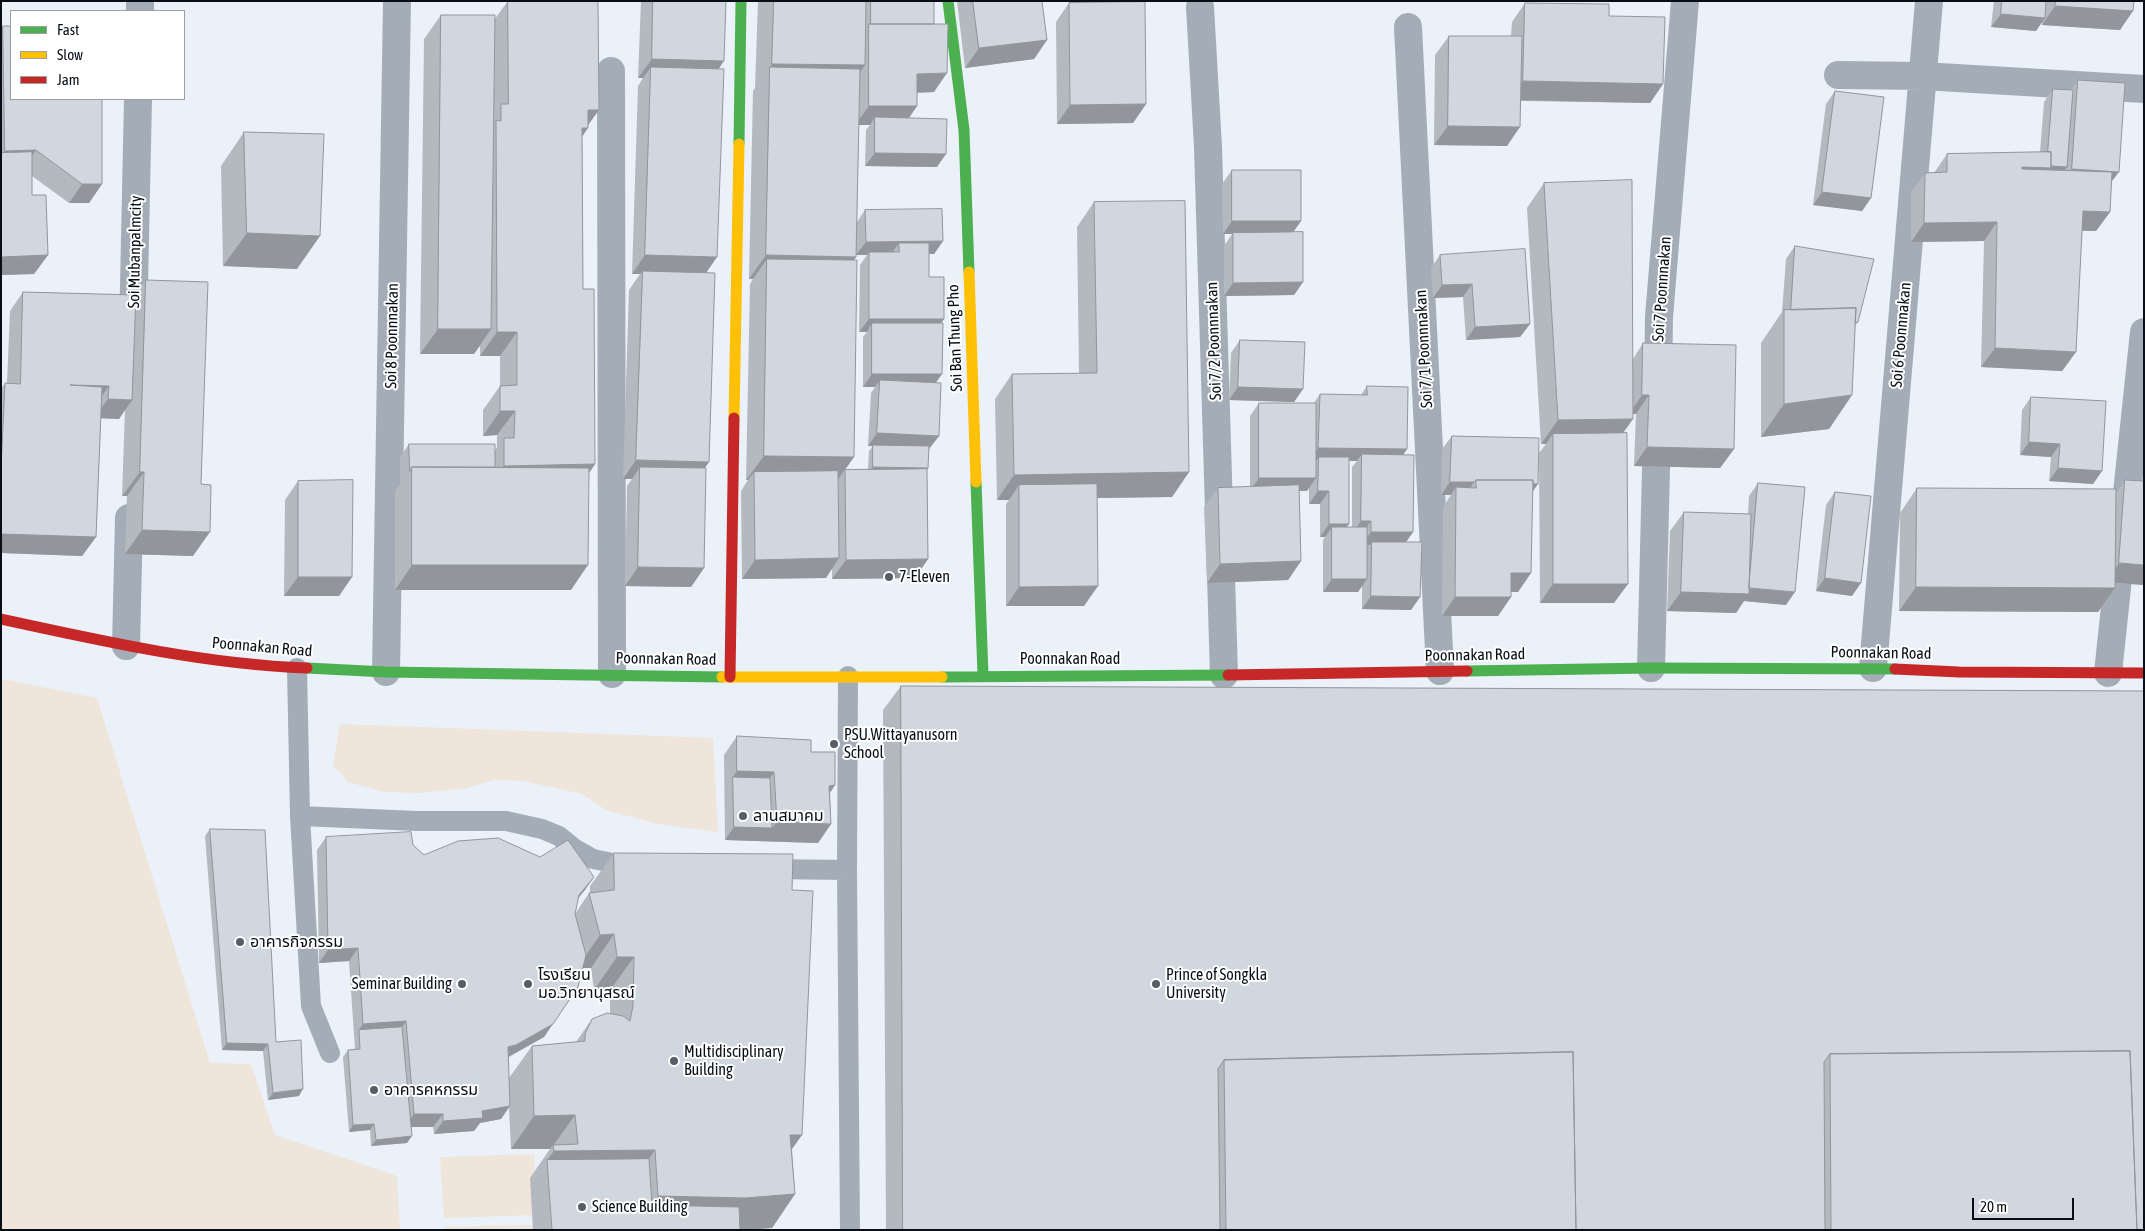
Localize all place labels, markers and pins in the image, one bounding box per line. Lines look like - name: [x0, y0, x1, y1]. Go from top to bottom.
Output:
- place label: 7-Eleven: [899, 567, 950, 587]
- marker: 7-Eleven: [883, 571, 895, 583]
- place label: PSU.Wittayanusorn School: [844, 725, 957, 763]
- marker: PSU.Wittayanusorn School: [828, 738, 840, 750]
- place label: ลานสมาคม: [753, 806, 824, 826]
- marker: ลานสมาคม: [737, 810, 749, 822]
- place label: อาคารกิจกรรม: [250, 932, 343, 952]
- marker: อาคารกิจกรรม: [234, 936, 246, 948]
- place label: โรงเรียน มอ.วิทยานุสรณ์: [538, 965, 635, 1003]
- place label: Prince of Songkla University: [1166, 965, 1267, 1003]
- place label: Seminar Building: [352, 974, 452, 994]
- marker: Seminar Building: [456, 978, 468, 990]
- marker: โรงเรียน มอ.วิทยานุสรณ์: [522, 978, 534, 990]
- marker: Prince of Songkla University: [1150, 978, 1162, 990]
- place label: Multidisciplinary Building: [684, 1042, 784, 1080]
- marker: Multidisciplinary Building: [668, 1055, 680, 1067]
- place label: อาคารคหกรรม: [384, 1080, 478, 1100]
- marker: อาคารคหกรรม: [368, 1084, 380, 1096]
- place label: Science Building: [592, 1197, 688, 1217]
- marker: Science Building: [576, 1201, 588, 1213]

